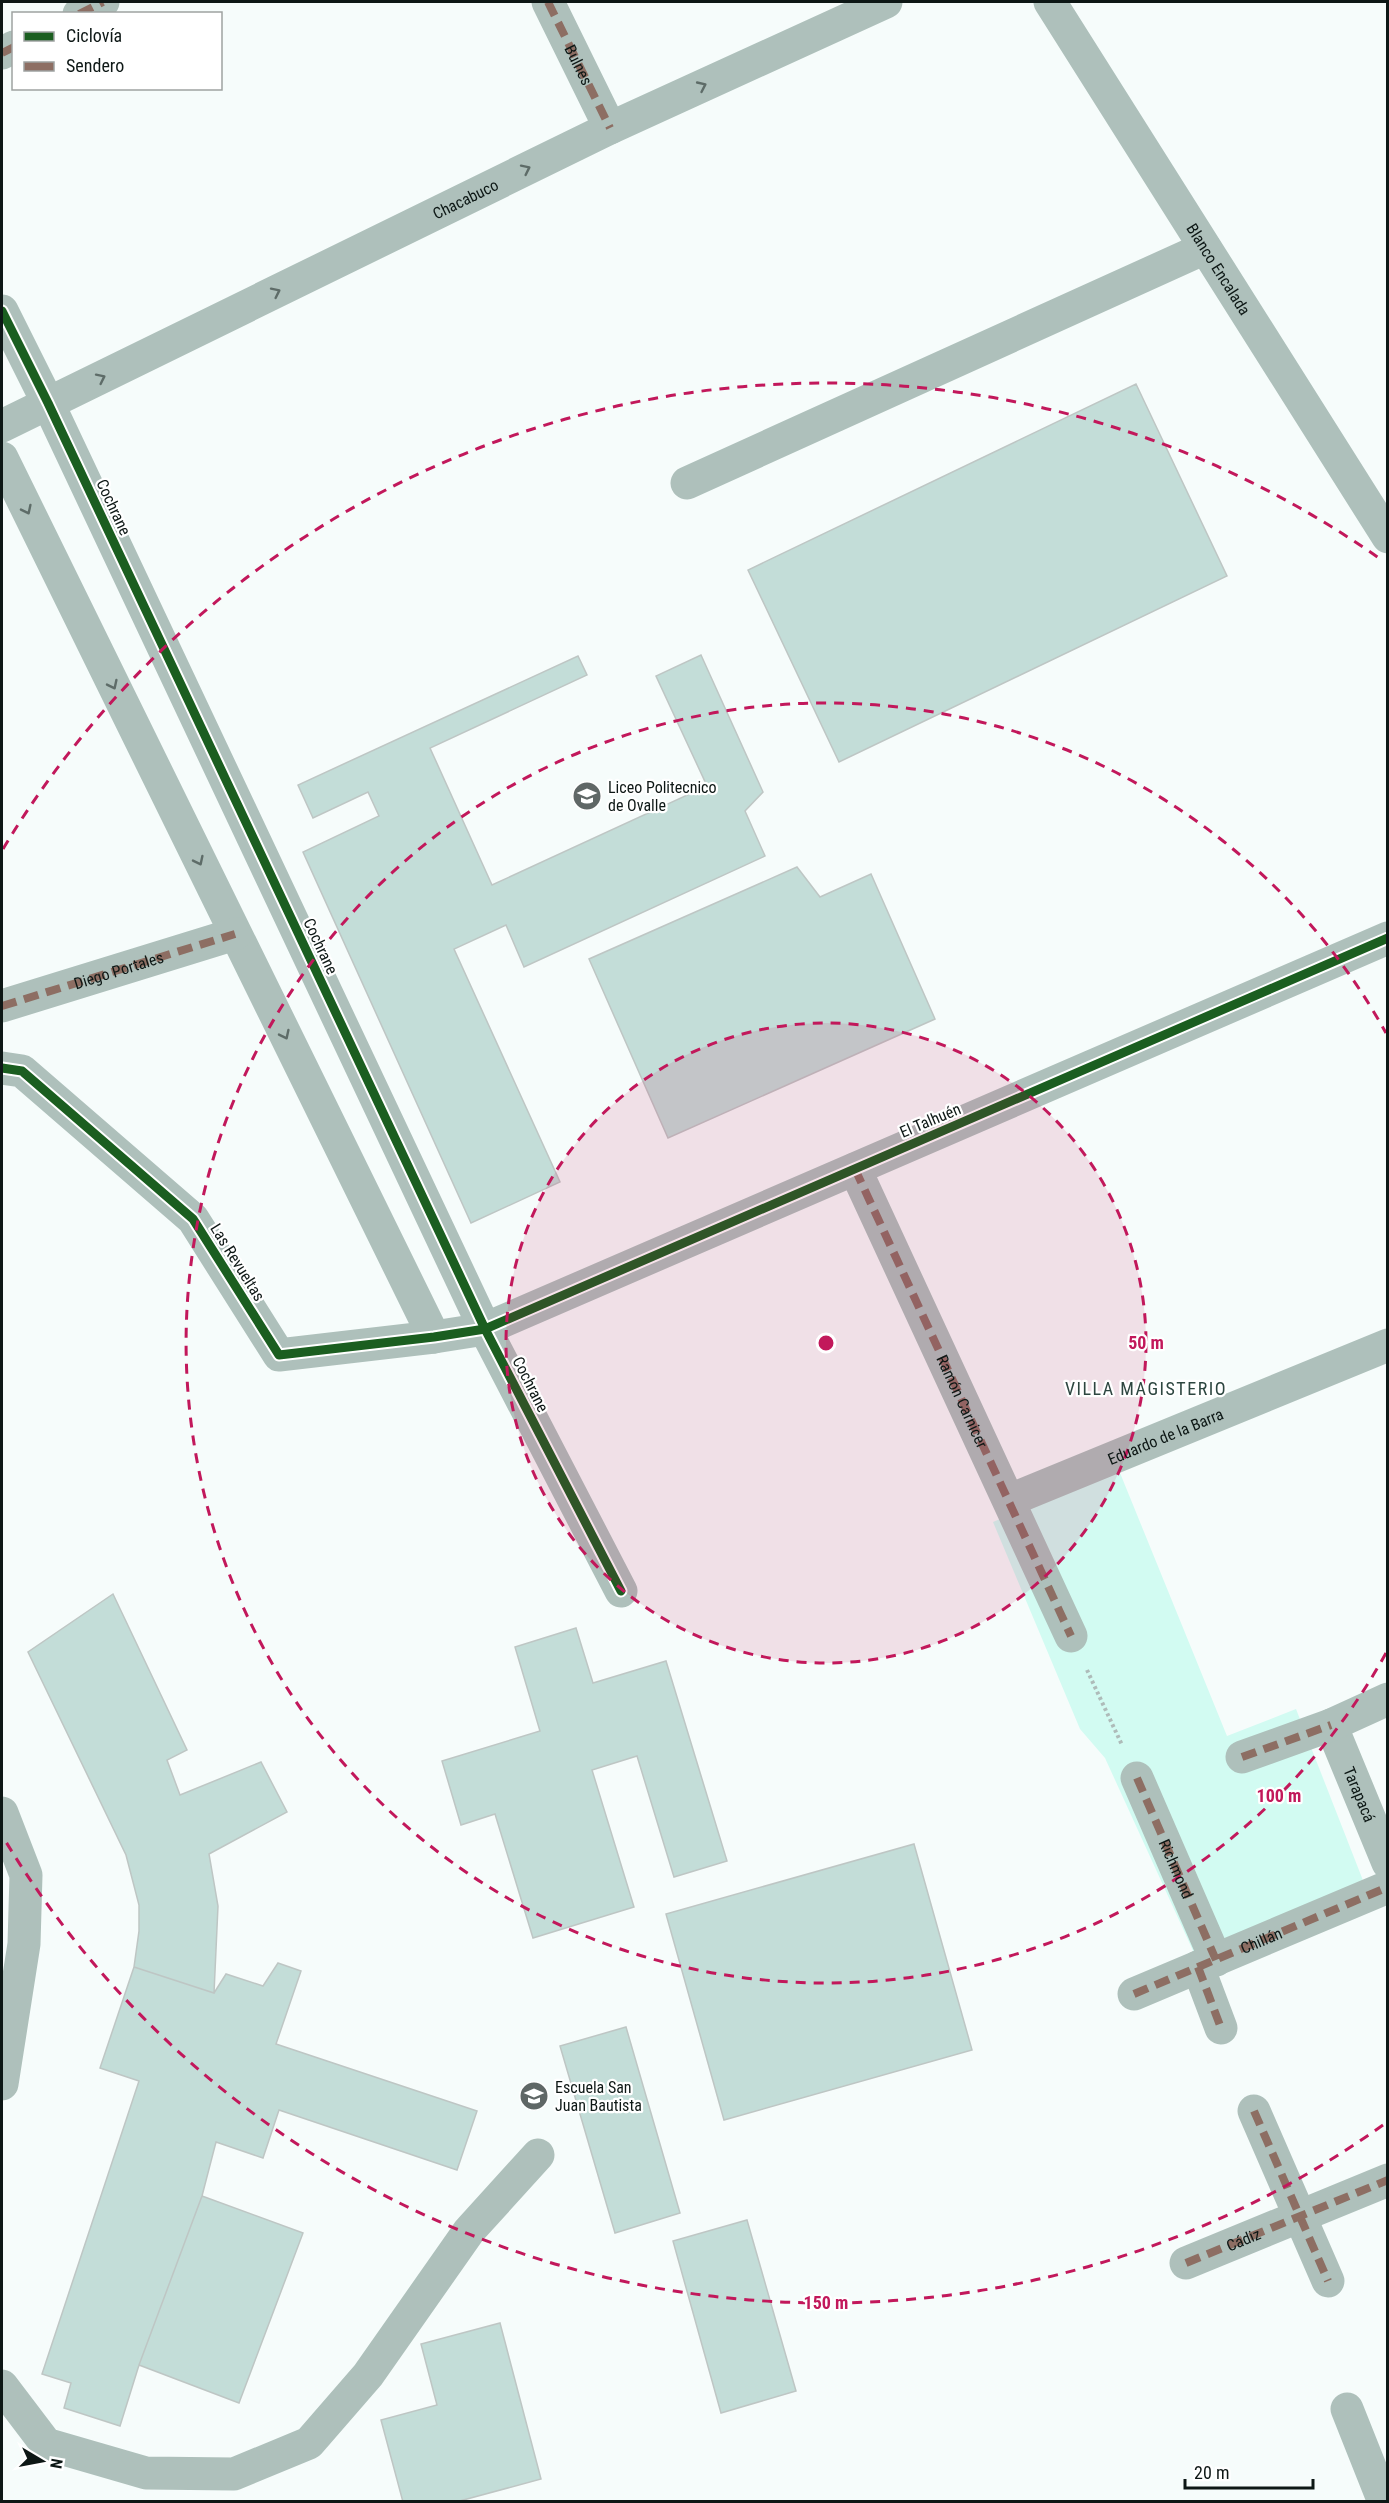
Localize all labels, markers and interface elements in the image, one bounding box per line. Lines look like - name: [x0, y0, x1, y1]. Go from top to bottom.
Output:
- legend: [12, 12, 222, 90]
- text: Ciclovía: [66, 25, 122, 46]
- street label: Bulnes: [561, 42, 596, 88]
- text: Sendero: [66, 55, 124, 76]
- one-way arrow: [696, 81, 707, 93]
- one-way arrow: [520, 165, 531, 176]
- street label: Chacabuco: [430, 175, 501, 223]
- street label: Blanco Encalada: [1182, 220, 1254, 319]
- one-way arrow: [269, 287, 280, 299]
- one-way arrow: [94, 373, 105, 385]
- street label: Cochrane: [92, 476, 135, 538]
- one-way arrow: [20, 504, 32, 515]
- one-way arrow: [106, 679, 118, 690]
- place label: Liceo Politecnico de Ovalle: [608, 778, 716, 815]
- school or university icon: Liceo Politecnico de Ovalle: [571, 780, 603, 812]
- one-way arrow: [192, 854, 203, 865]
- street label: Cochrane: [299, 915, 342, 977]
- street label: Diego Portales: [72, 948, 166, 993]
- one-way arrow: [278, 1029, 290, 1040]
- street label: El Talhuén: [897, 1099, 964, 1142]
- street label: Las Revueltas: [206, 1220, 269, 1304]
- text: 50 m: [1128, 1332, 1164, 1353]
- centre of rings: [816, 1333, 836, 1353]
- street label: Ramón Carnicer: [932, 1352, 992, 1451]
- street label: Cochrane: [509, 1353, 553, 1415]
- district label: VILLA MAGISTERIO: [1065, 1378, 1227, 1399]
- street label: Eduardo de la Barra: [1105, 1405, 1226, 1469]
- street label: Tarapacá: [1339, 1764, 1379, 1825]
- text: 100 m: [1257, 1785, 1301, 1806]
- street label: Richmond: [1155, 1836, 1197, 1902]
- street label: Chillán: [1238, 1924, 1285, 1958]
- place label: Escuela San Juan Bautista: [555, 2078, 642, 2115]
- school or university icon: Escuela San Juan Bautista: [518, 2080, 550, 2112]
- street label: Cádiz: [1224, 2224, 1264, 2255]
- text: 150 m: [804, 2292, 848, 2313]
- north arrow: [12, 2431, 72, 2491]
- scale bar: [1185, 2452, 1312, 2490]
- text: N: [46, 2457, 66, 2470]
- text: 20 m: [1194, 2462, 1229, 2483]

